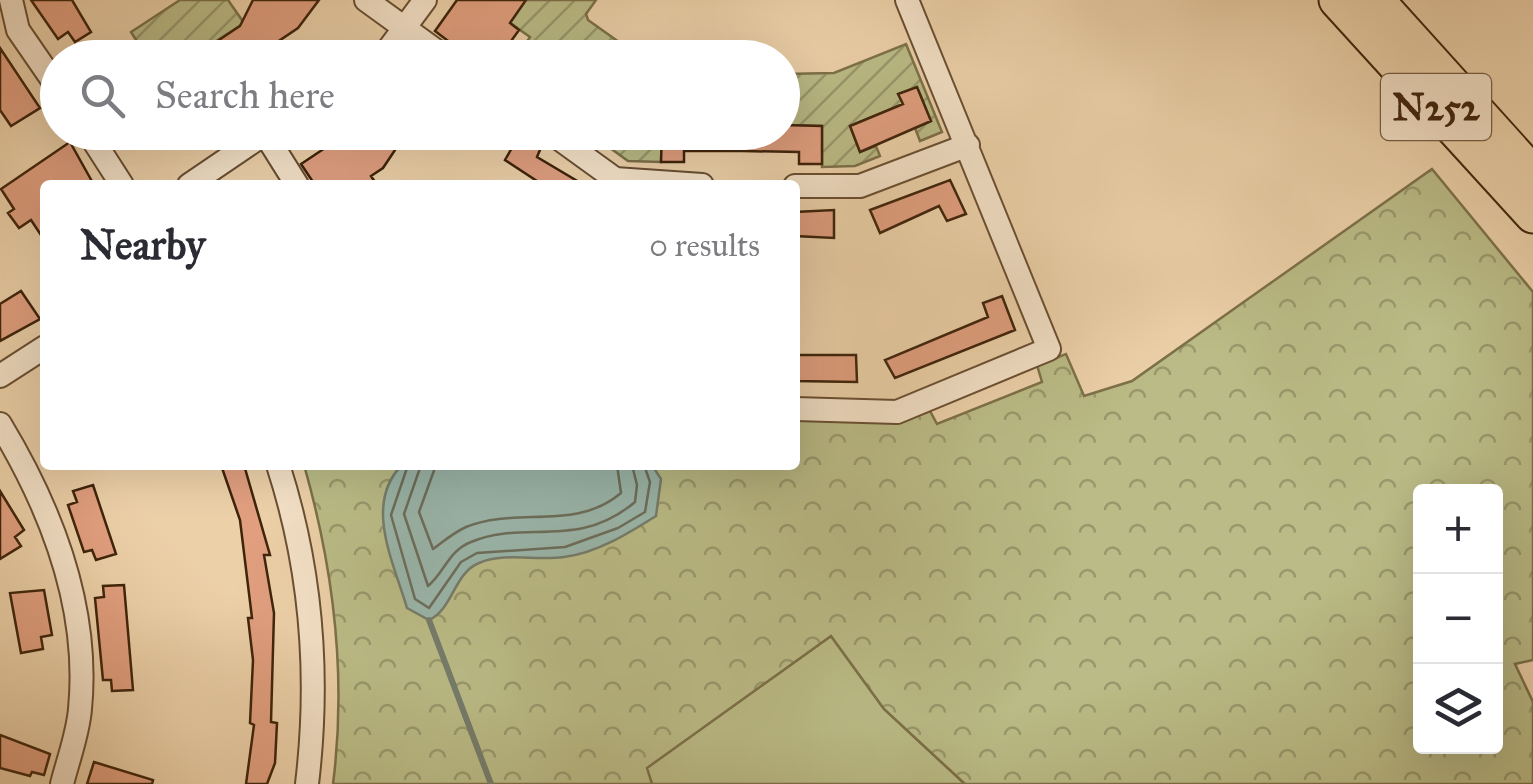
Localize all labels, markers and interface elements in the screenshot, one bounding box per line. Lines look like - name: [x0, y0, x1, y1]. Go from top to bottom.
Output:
- search box: [40, 40, 800, 150]
- icon: search: [75, 68, 130, 123]
- text: Search here: [155, 72, 335, 118]
- road number: N252: [1381, 74, 1491, 140]
- text: Nearby: [80, 219, 205, 271]
- text: 0 results: [649, 226, 760, 265]
- map controls: [1413, 484, 1503, 754]
- button: +: [1413, 484, 1503, 574]
- button: −: [1413, 574, 1503, 664]
- button: layers: [1413, 664, 1503, 754]

